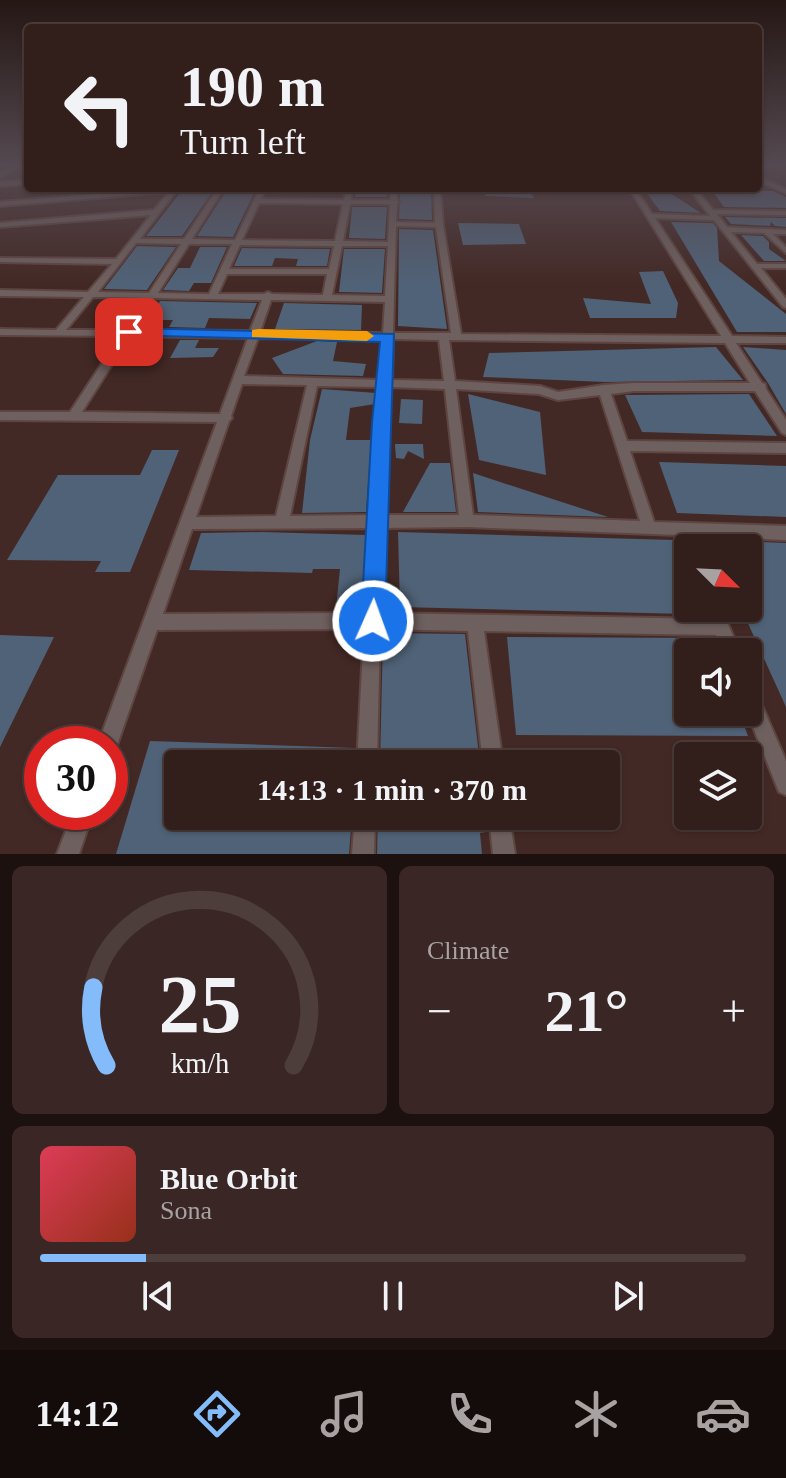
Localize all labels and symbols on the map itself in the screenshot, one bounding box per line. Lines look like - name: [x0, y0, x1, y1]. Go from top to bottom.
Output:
- pin: [95, 298, 163, 366]
- north arrow: [674, 534, 762, 622]
- position arrow: [331, 579, 415, 663]
- speed limit sign: 30: [24, 726, 128, 830]

